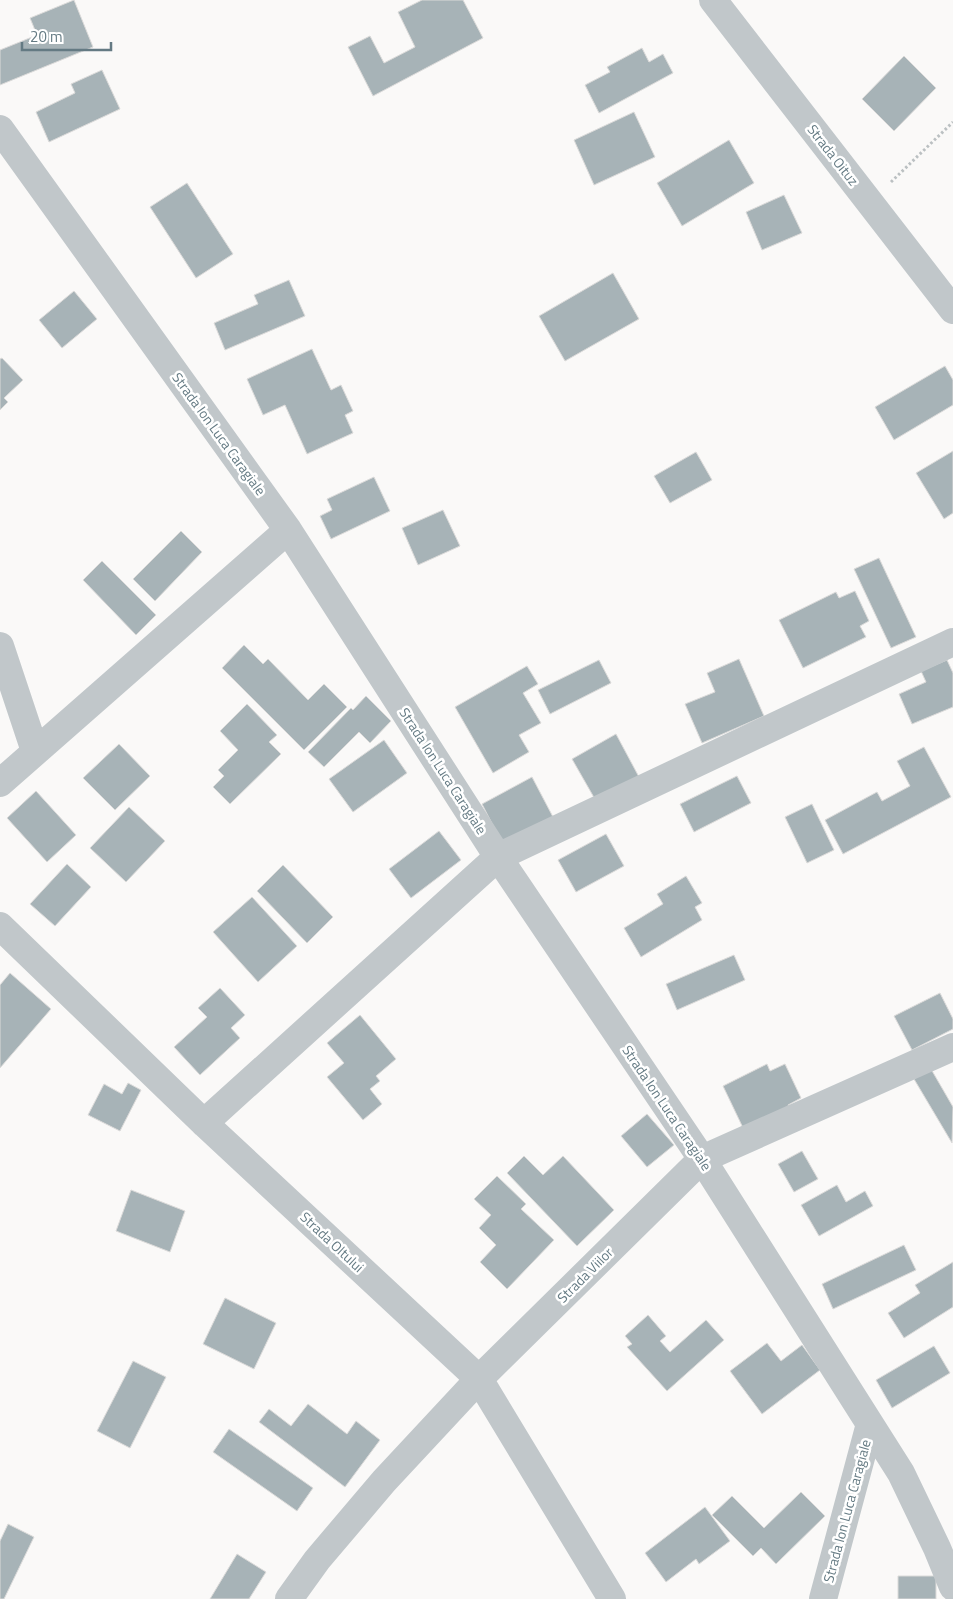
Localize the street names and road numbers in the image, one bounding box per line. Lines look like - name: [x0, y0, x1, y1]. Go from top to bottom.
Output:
- street label: Strada Oituz: [803, 120, 864, 190]
- street label: Strada Ion Luca Caragiale: [168, 368, 271, 500]
- street label: Strada Ion Luca Caragiale: [394, 703, 492, 838]
- street label: Strada Ion Luca Caragiale: [617, 1041, 717, 1175]
- street label: Strada Oltului: [296, 1207, 369, 1277]
- street label: Strada Viilor: [552, 1242, 617, 1307]
- street label: Strada Ion Luca Caragiale: [817, 1437, 876, 1585]

